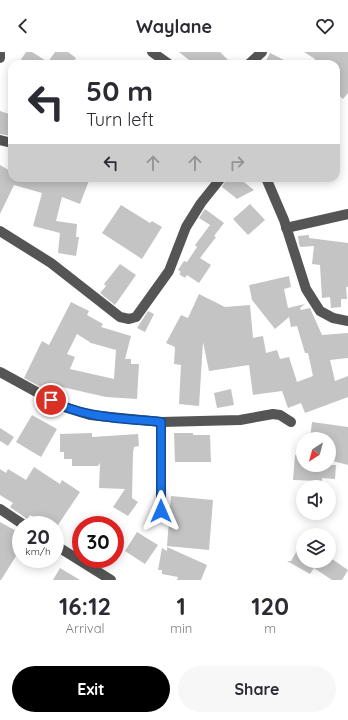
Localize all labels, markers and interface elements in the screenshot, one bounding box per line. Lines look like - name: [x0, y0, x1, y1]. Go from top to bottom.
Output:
- icon: back: [12, 15, 34, 37]
- text: Waylane: [136, 15, 212, 38]
- icon: heart: [314, 15, 336, 37]
- text: 50 m: [86, 73, 153, 108]
- icon: left: [20, 76, 72, 128]
- text: Turn left: [86, 108, 154, 131]
- icon: left: [100, 152, 122, 174]
- icon: ahead: [142, 152, 164, 174]
- icon: ahead: [184, 152, 206, 174]
- icon: right: [226, 152, 248, 174]
- pin: [34, 383, 68, 417]
- icon: arrive: [40, 389, 62, 411]
- north arrow: [296, 432, 336, 472]
- map controls: [296, 432, 336, 568]
- button: sound: [296, 480, 336, 520]
- position arrow: [140, 490, 182, 532]
- speed limit sign: 30: [72, 516, 124, 568]
- text: 20: [26, 524, 50, 549]
- button: layers: [296, 528, 336, 568]
- text: km/h: [25, 545, 51, 558]
- text: 16:12: [59, 591, 111, 621]
- text: 1: [177, 591, 186, 621]
- text: 120: [251, 591, 289, 621]
- text: Arrival: [66, 620, 105, 636]
- text: min: [170, 620, 192, 636]
- text: m: [264, 620, 276, 636]
- button: Exit: [12, 666, 170, 712]
- button: Share: [178, 666, 336, 712]

